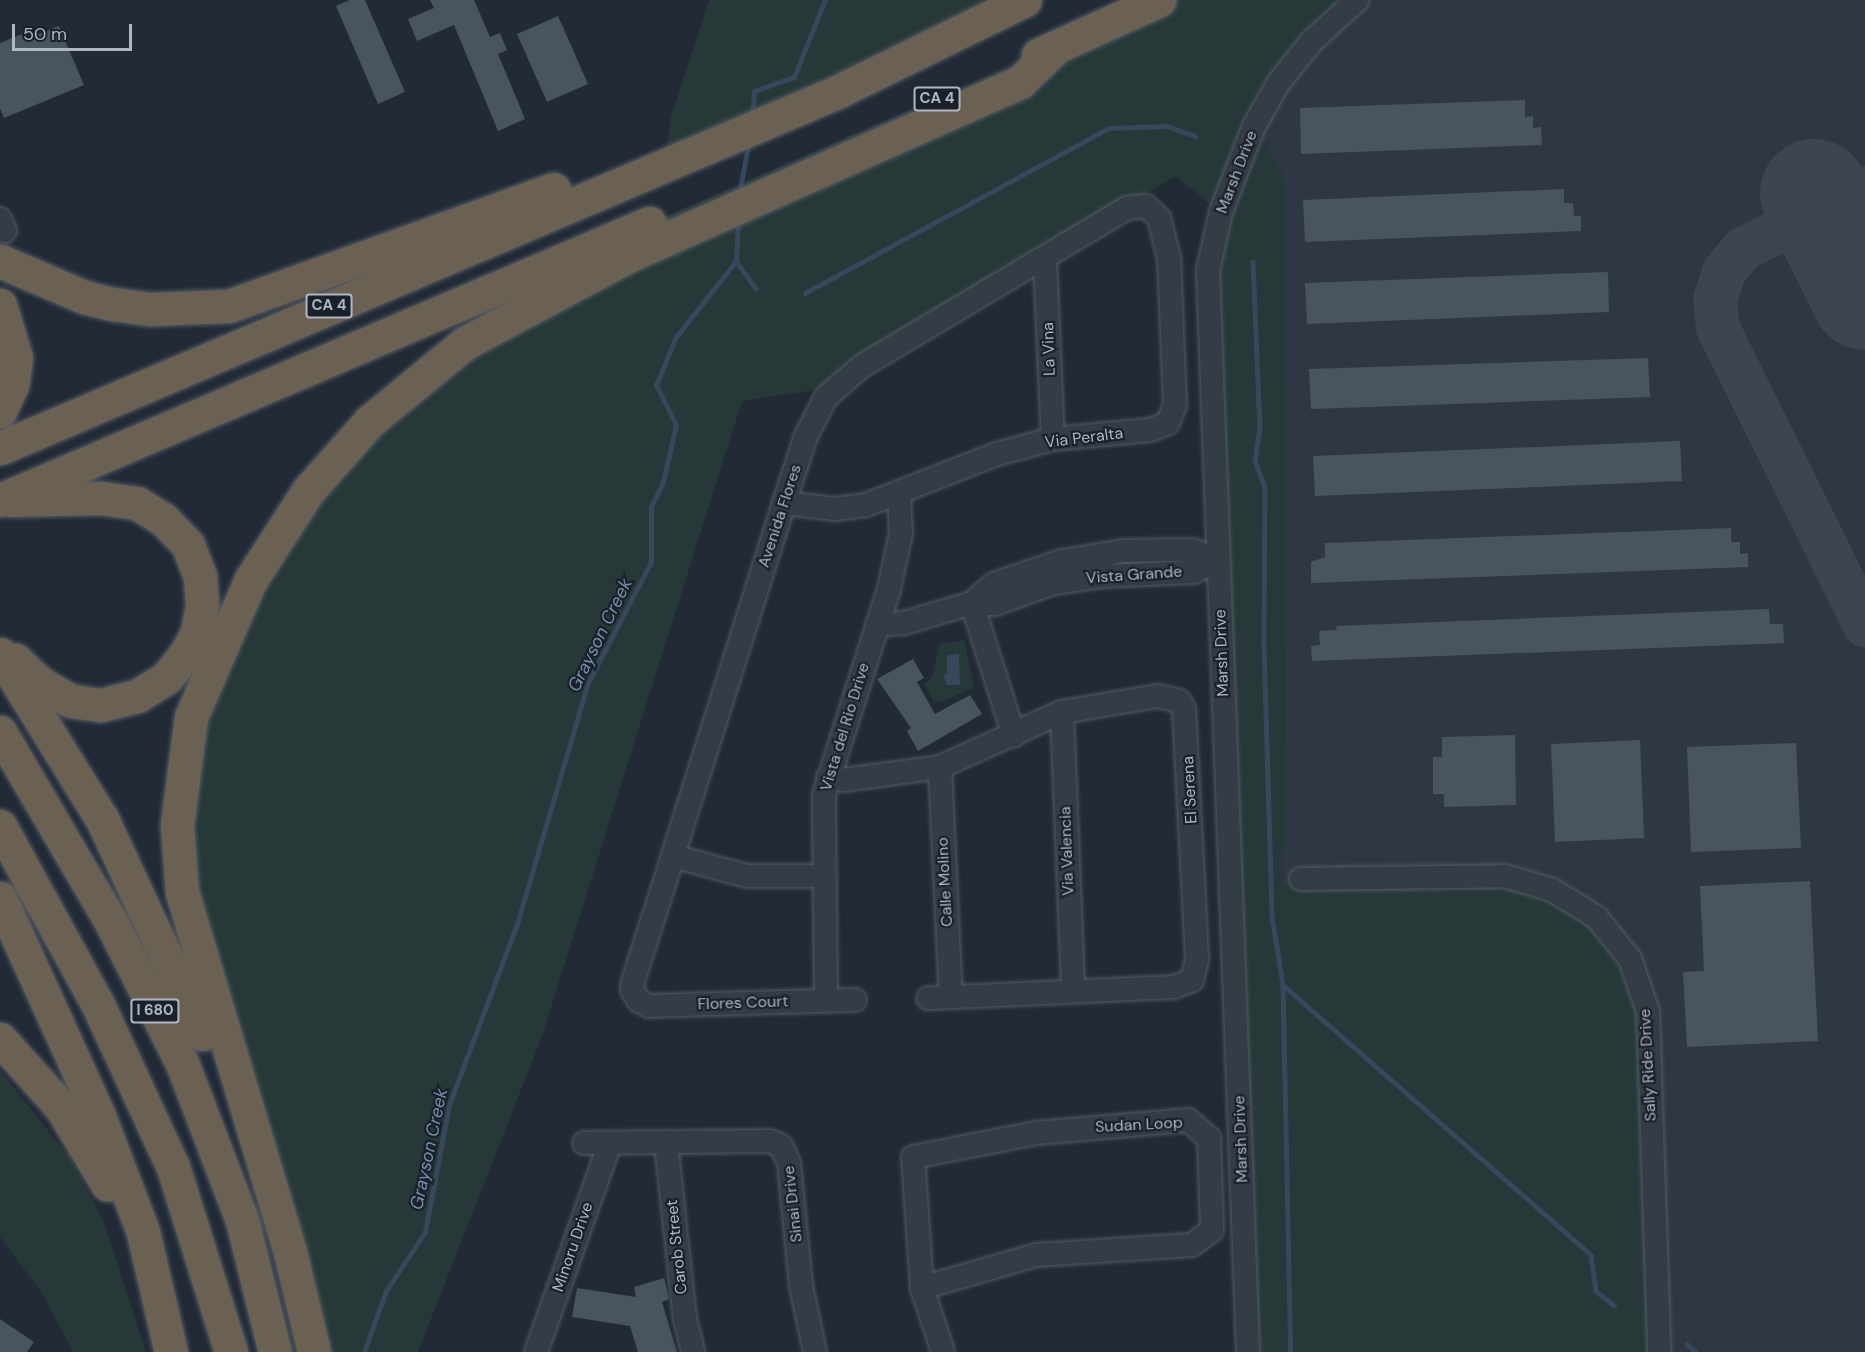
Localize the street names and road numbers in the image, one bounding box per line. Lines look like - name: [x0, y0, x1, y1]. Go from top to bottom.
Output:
- road number: CA 4: [913, 87, 961, 111]
- street label: Marsh Drive: [1212, 128, 1262, 216]
- road number: CA 4: [305, 294, 353, 318]
- street label: La Vina: [1038, 322, 1060, 376]
- street label: Via Peralta: [1044, 424, 1124, 452]
- street label: Avenida Flores: [754, 462, 806, 570]
- street label: Vista Grande: [1085, 562, 1183, 588]
- street label: Marsh Drive: [1211, 609, 1233, 697]
- street label: Vista del Rio Drive: [816, 660, 874, 794]
- street label: El Serena: [1179, 756, 1201, 824]
- street label: Via Valencia: [1056, 806, 1078, 896]
- street label: Calle Molino: [933, 837, 957, 927]
- street label: Flores Court: [697, 992, 789, 1014]
- road number: I 680: [130, 999, 180, 1023]
- street label: Sally Ride Drive: [1635, 1008, 1661, 1122]
- street label: Marsh Drive: [1230, 1095, 1252, 1183]
- street label: Sudan Loop: [1095, 1113, 1183, 1137]
- street label: Sinai Drive: [779, 1165, 807, 1243]
- street label: Carob Street: [662, 1199, 692, 1295]
- street label: Minoru Drive: [549, 1200, 597, 1294]

